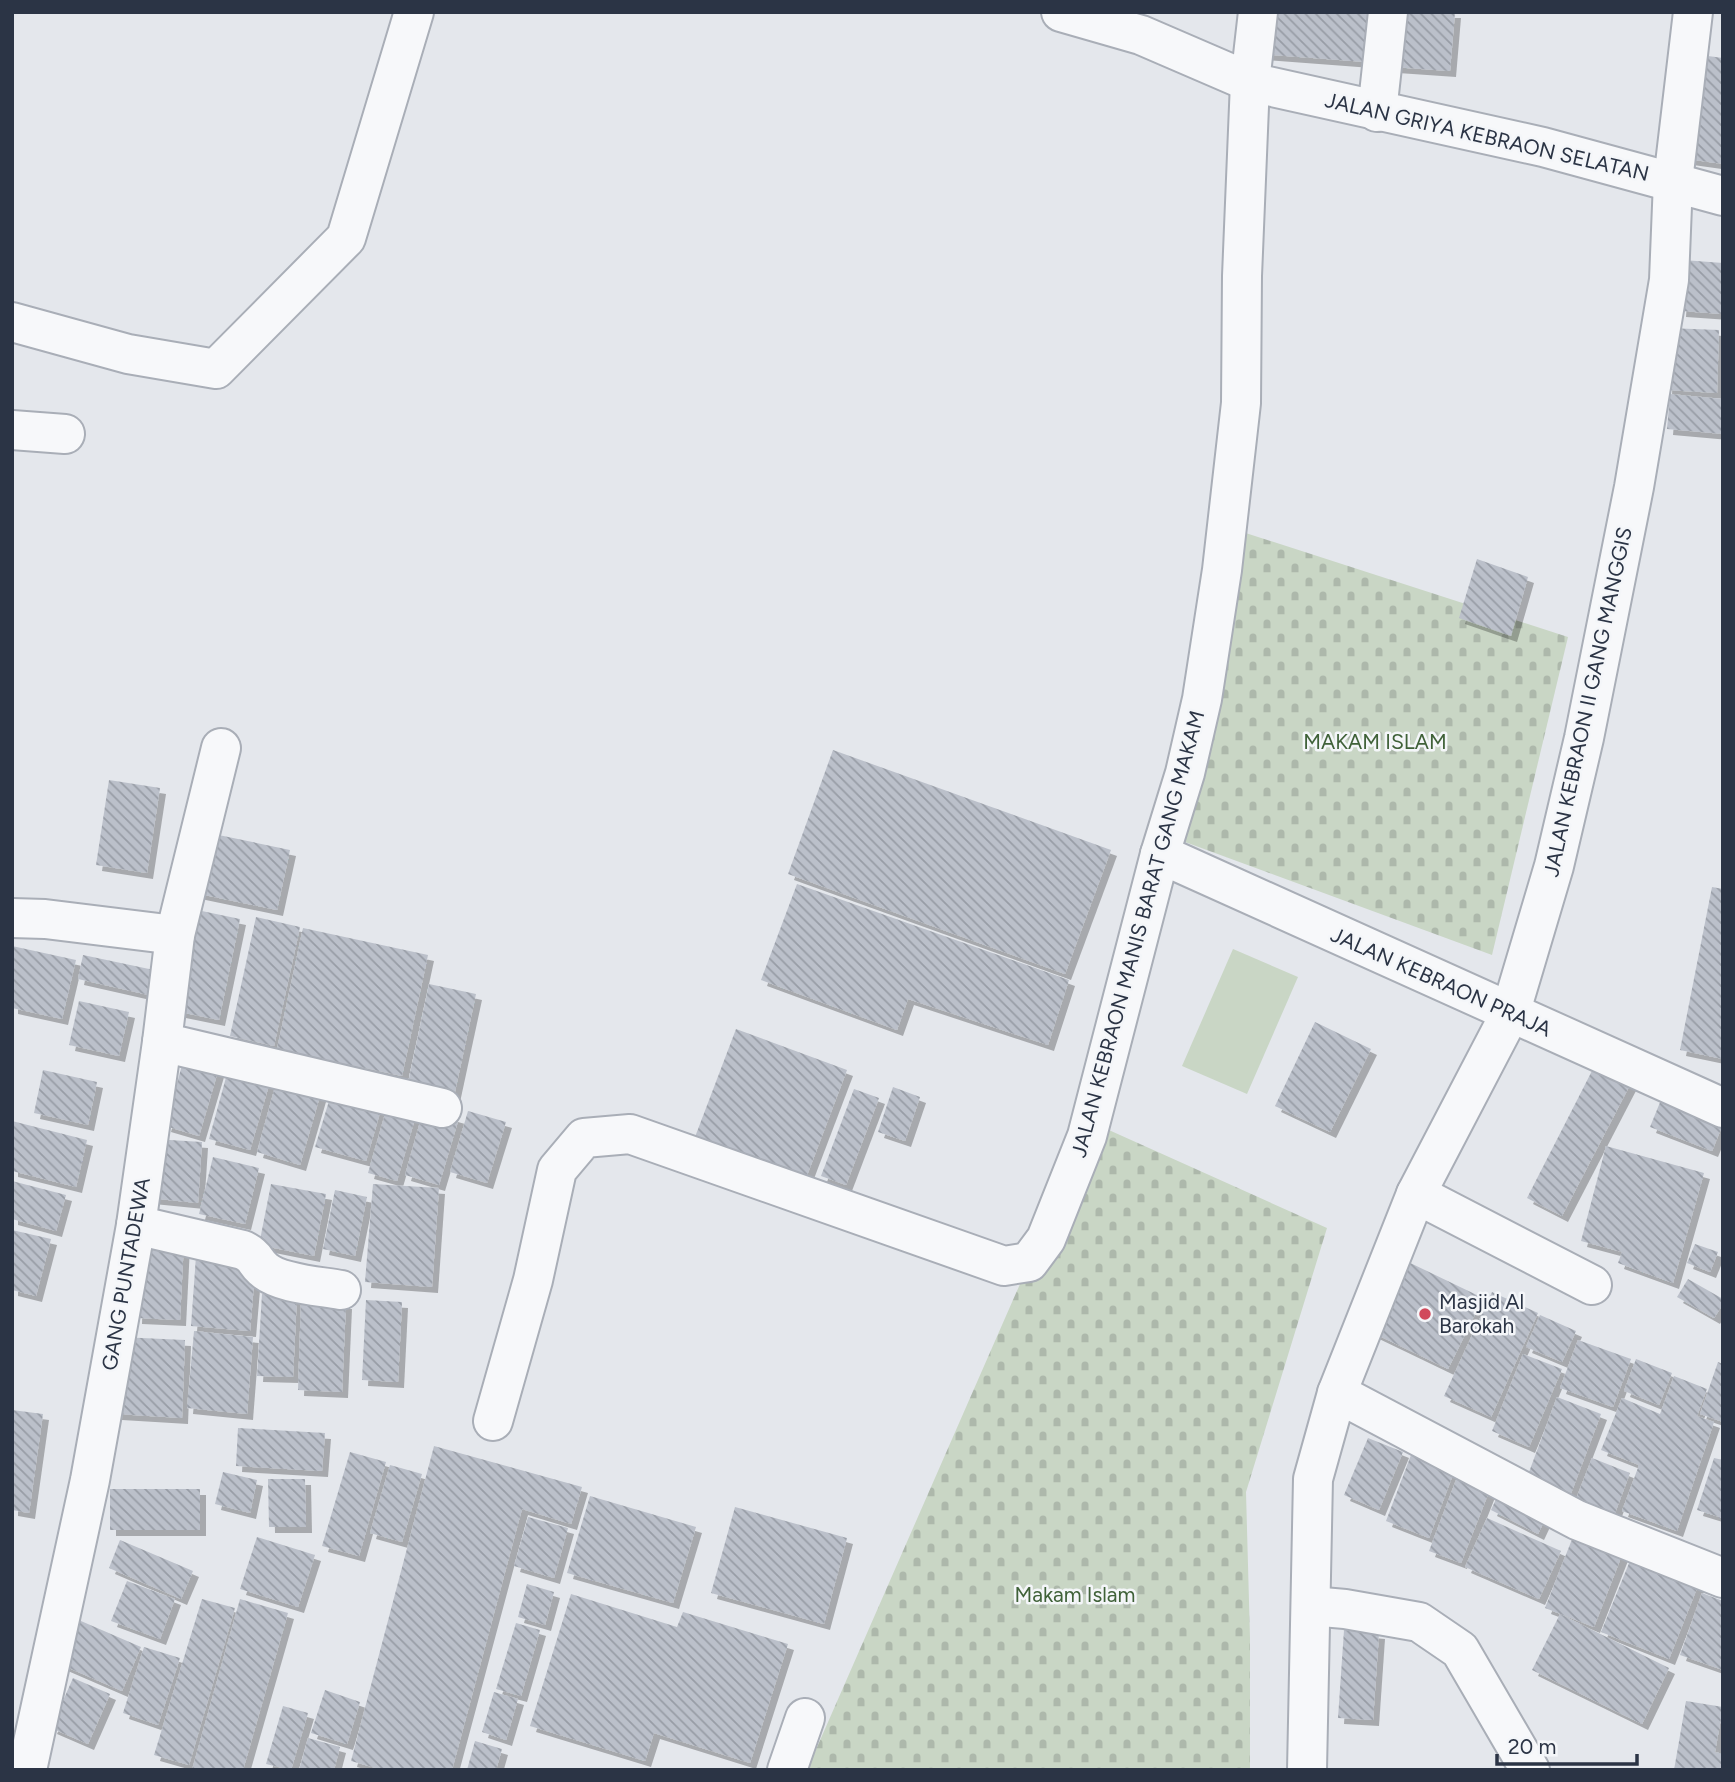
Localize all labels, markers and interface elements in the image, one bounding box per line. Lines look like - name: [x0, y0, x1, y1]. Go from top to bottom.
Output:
- street label: JALAN GRIYA KEBRAON SELATAN: [1323, 87, 1652, 186]
- street label: JALAN KEBRAON II GANG MANGGIS: [1538, 525, 1637, 879]
- street label: JALAN KEBRAON MANIS BARAT GANG MAKAM: [1066, 708, 1209, 1160]
- park label: MAKAM ISLAM: [1303, 729, 1447, 754]
- street label: JALAN KEBRAON PRAJA: [1327, 922, 1555, 1042]
- street label: GANG PUNTADEWA: [96, 1175, 155, 1372]
- place label: Masjid Al Barokah: [1439, 1289, 1524, 1338]
- marker: Masjid Al Barokah: [1417, 1306, 1433, 1322]
- park label: Makam Islam: [1015, 1582, 1135, 1607]
- scale bar: [1497, 1722, 1637, 1766]
- text: 20 m: [1508, 1734, 1556, 1759]

